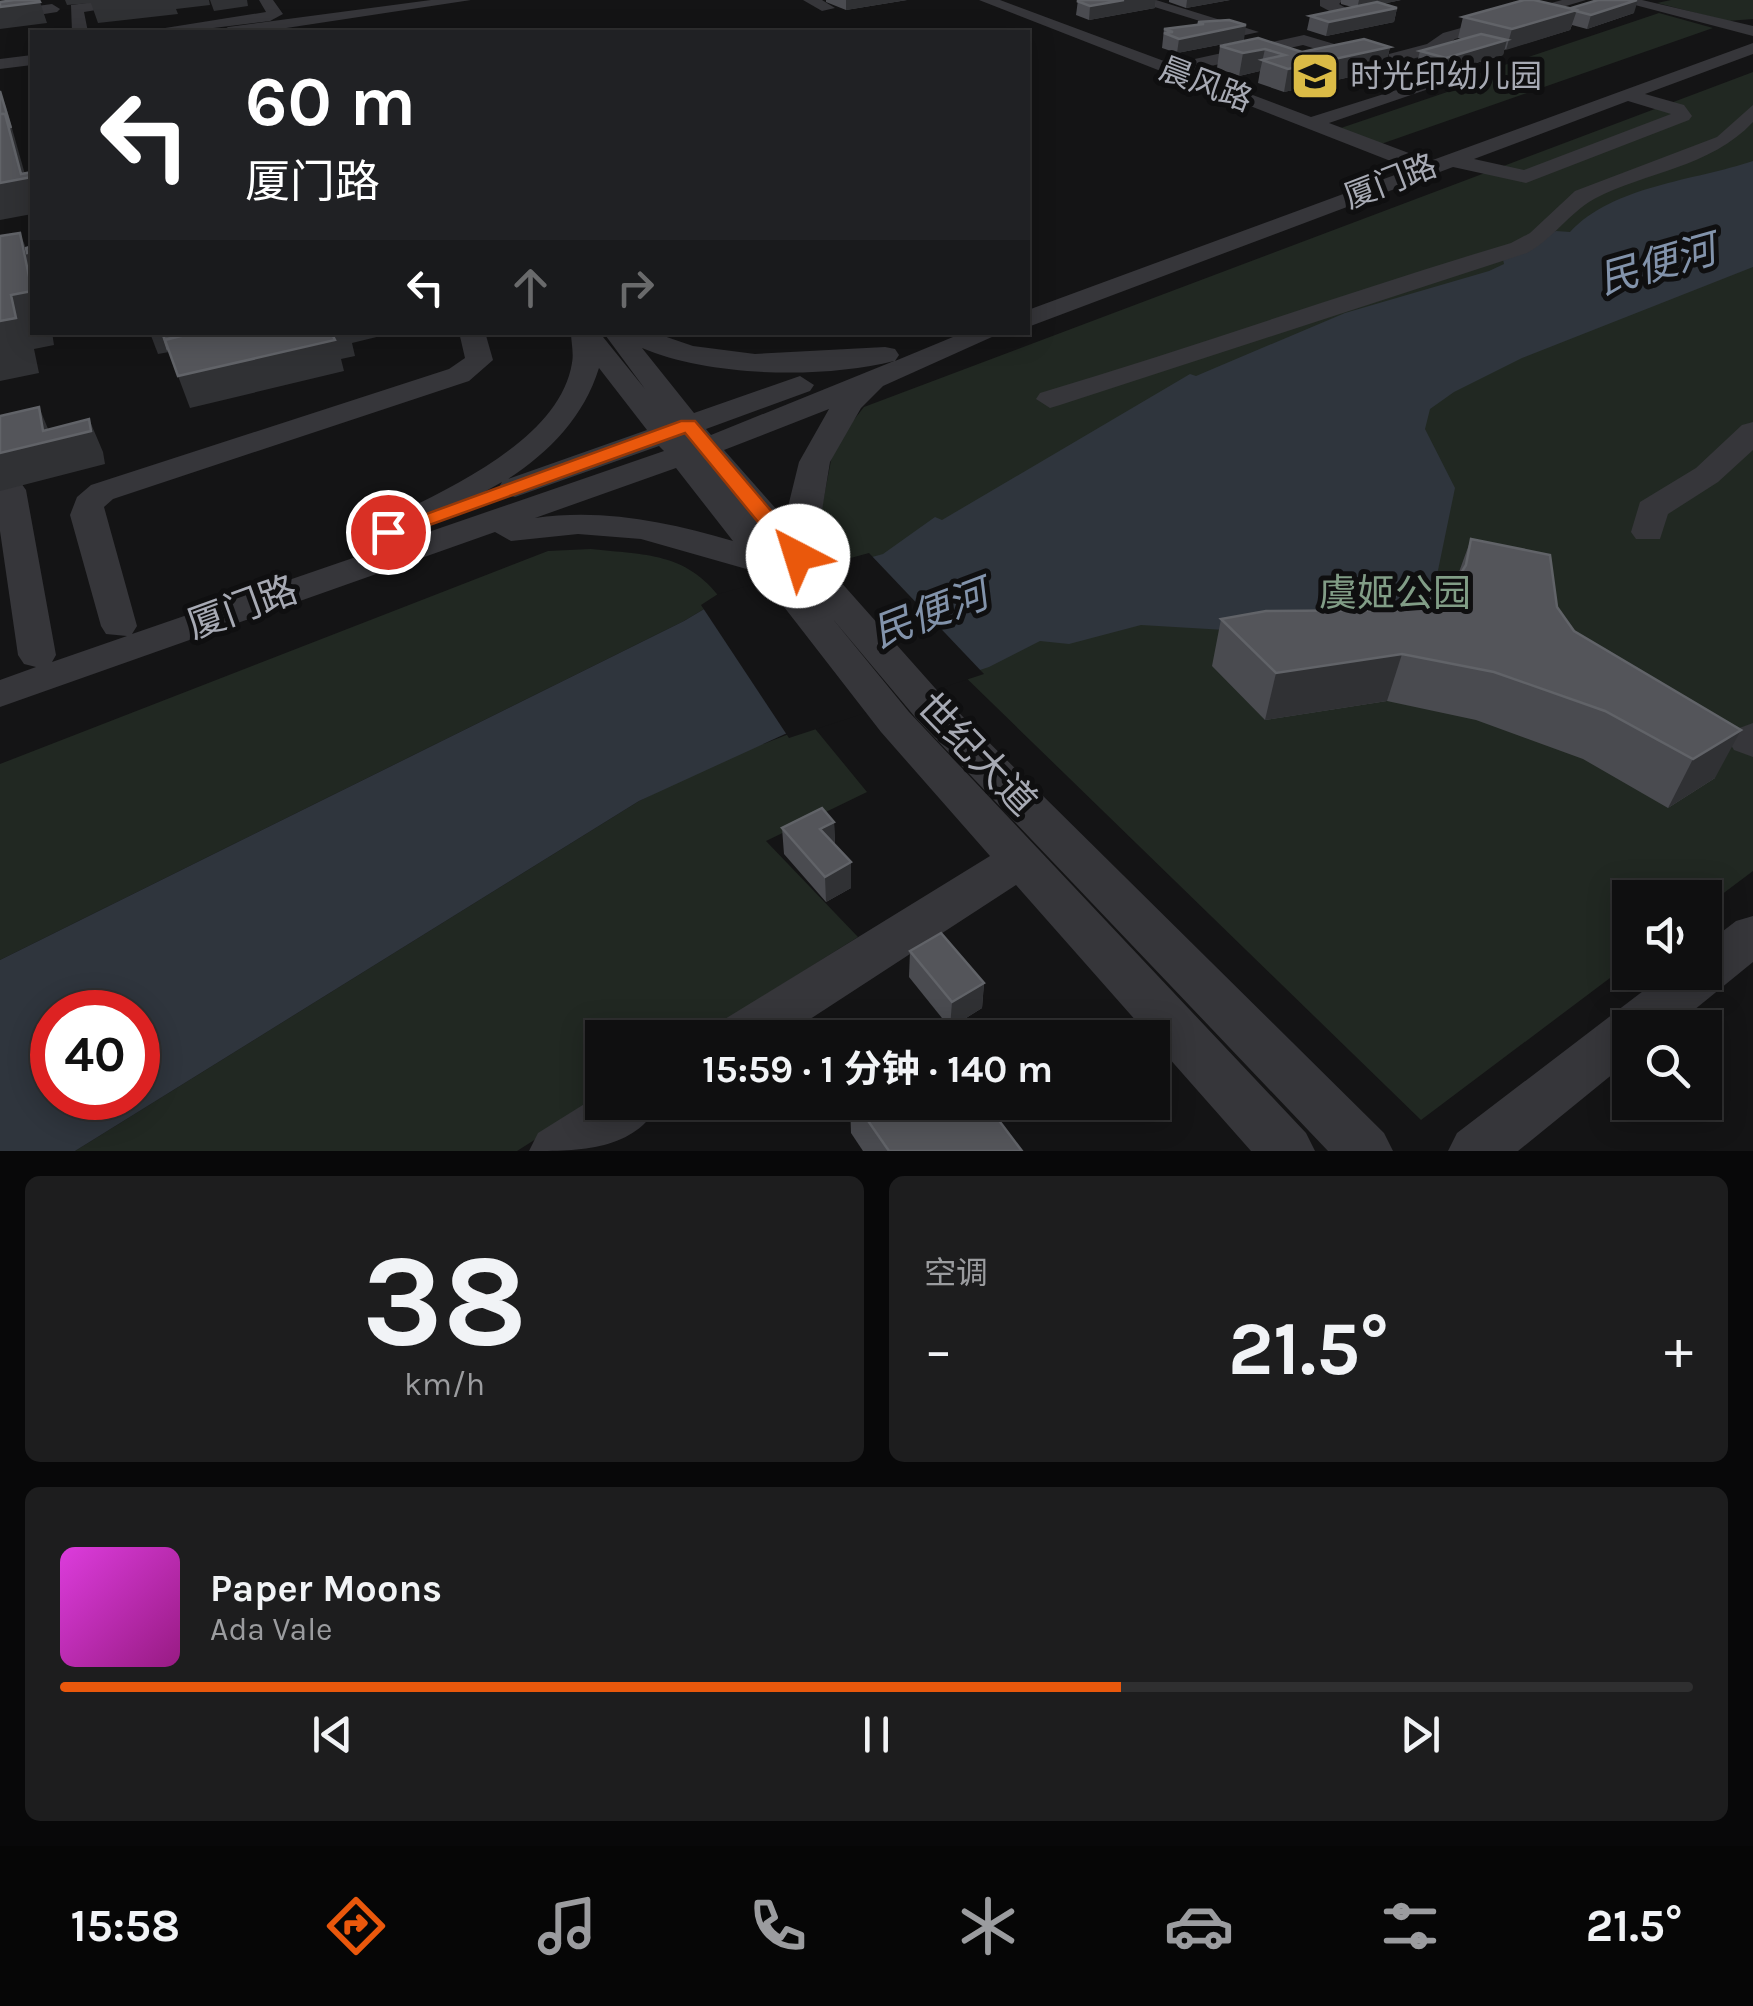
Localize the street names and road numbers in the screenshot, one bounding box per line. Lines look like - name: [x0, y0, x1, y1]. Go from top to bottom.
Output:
- street label: 晨风路: [1154, 50, 1257, 119]
- street label: 厦门路: [1339, 147, 1442, 216]
- street label: 厦门路: [181, 567, 303, 648]
- street label: 世纪大道: [908, 684, 1046, 825]

